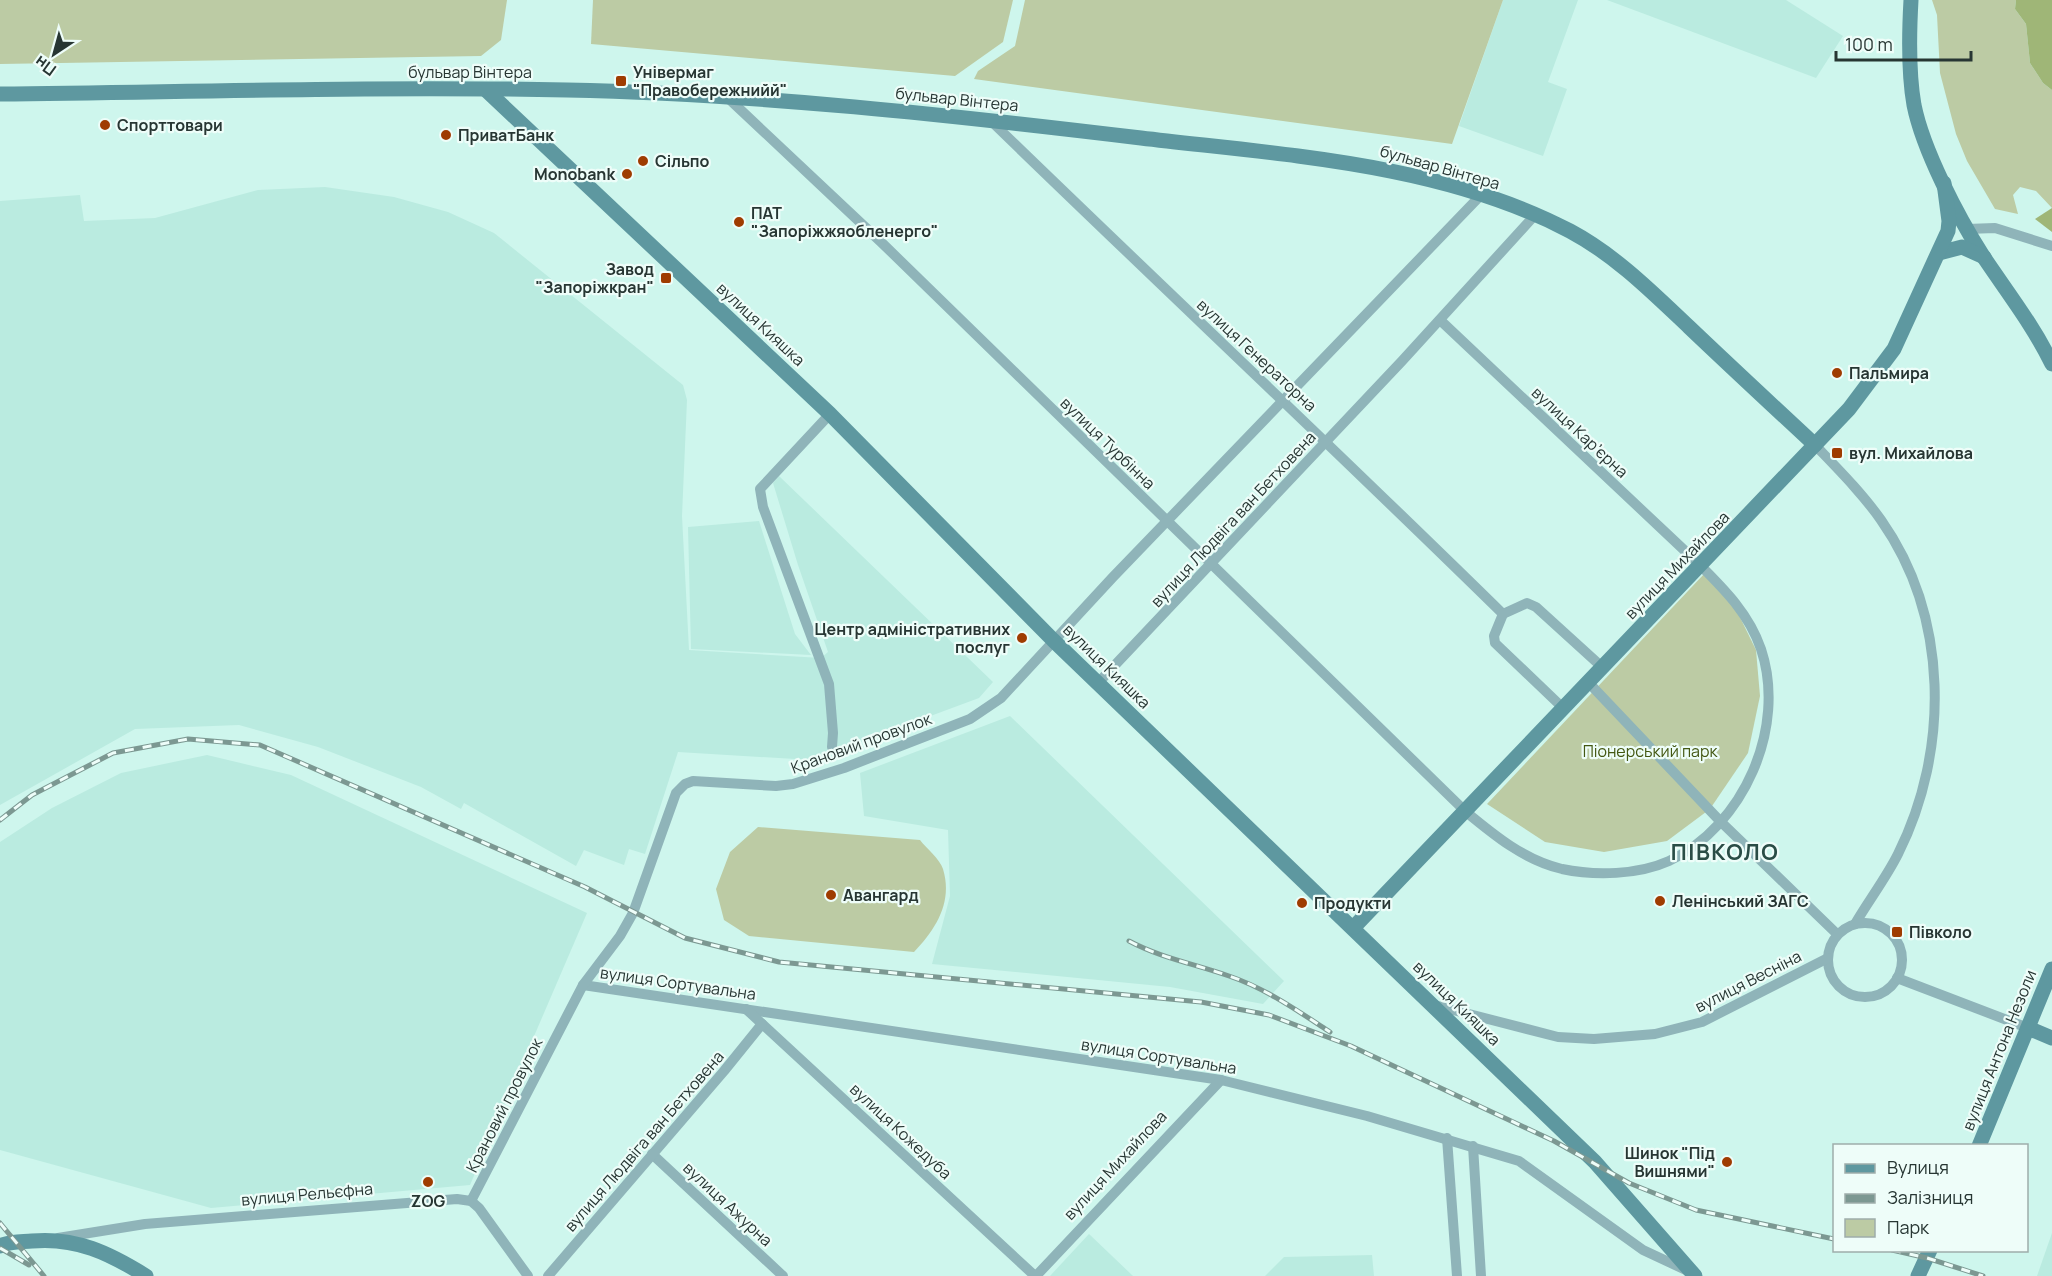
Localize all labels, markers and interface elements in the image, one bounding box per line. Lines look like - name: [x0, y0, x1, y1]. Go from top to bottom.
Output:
- north arrow: [24, 24, 84, 84]
- scale bar: [1836, 24, 1971, 62]
- text: 100 m: [1845, 32, 1893, 56]
- text: Пн: [30, 51, 60, 81]
- street label: бульвар Вінтера: [408, 61, 532, 83]
- place label: Універмаг "Правобережнийй": [633, 61, 787, 101]
- marker: Універмаг "Правобережнийй": [614, 74, 628, 88]
- street label: бульвар Вінтера: [894, 82, 1020, 116]
- place label: Спорттовари: [117, 114, 223, 136]
- marker: Спорттовари: [98, 118, 112, 132]
- place label: ПриватБанк: [458, 124, 554, 146]
- marker: ПриватБанк: [439, 128, 453, 142]
- street label: бульвар Вінтера: [1378, 139, 1502, 195]
- place label: Сільпо: [655, 150, 710, 172]
- marker: Сільпо: [636, 154, 650, 168]
- place label: Monobank: [534, 163, 615, 185]
- marker: Monobank: [620, 167, 634, 181]
- place label: ПАТ "Запоріжжяобленерго": [751, 202, 938, 242]
- marker: ПАТ "Запоріжжяобленерго": [732, 215, 746, 229]
- place label: Завод "Запоріжкран": [536, 258, 654, 298]
- marker: Завод "Запоріжкран": [659, 271, 673, 285]
- street label: вулиця Кияшка: [712, 277, 810, 371]
- street label: вулиця Генераторна: [1192, 294, 1322, 416]
- place label: Пальмира: [1849, 362, 1929, 384]
- marker: Пальмира: [1830, 366, 1844, 380]
- street label: вулиця Кар’єрна: [1527, 382, 1633, 482]
- street label: вулиця Турбінна: [1056, 392, 1160, 494]
- street label: вулиця Людвіга ван Бетховена: [1146, 426, 1320, 612]
- place label: вул. Михайлова: [1849, 442, 1973, 464]
- marker: вул. Михайлова: [1830, 446, 1844, 460]
- street label: вулиця Михайлова: [1620, 506, 1734, 624]
- place label: Центр адміністративних послуг: [815, 618, 1010, 658]
- street label: вулиця Кияшка: [1059, 619, 1155, 713]
- marker: Центр адміністративних послуг: [1015, 631, 1029, 645]
- street label: Крановий провулок: [788, 707, 935, 779]
- park label: Піонерський парк: [1583, 740, 1718, 762]
- district label: ПІВКОЛО: [1671, 837, 1779, 867]
- place label: Авангард: [843, 884, 919, 906]
- marker: Авангард: [824, 888, 838, 902]
- place label: Ленінський ЗАГС: [1672, 890, 1809, 912]
- place label: Продукти: [1314, 892, 1391, 914]
- marker: Ленінський ЗАГС: [1653, 894, 1667, 908]
- marker: Продукти: [1295, 896, 1309, 910]
- place label: Півколо: [1909, 921, 1972, 943]
- marker: Півколо: [1890, 925, 1904, 939]
- street label: вулиця Весніна: [1691, 945, 1805, 1017]
- street label: вулиця Кияшка: [1409, 956, 1505, 1050]
- street label: вулиця Сортувальна: [599, 961, 757, 1005]
- street label: вулиця Антона Незоли: [1957, 966, 2041, 1134]
- street label: Крановий провулок: [461, 1033, 548, 1176]
- street label: вулиця Сортувальна: [1080, 1033, 1238, 1079]
- street label: вулиця Людвіга ван Бетховена: [559, 1046, 729, 1236]
- street label: вулиця Кожедуба: [845, 1078, 957, 1184]
- street label: вулиця Михайлова: [1059, 1106, 1171, 1224]
- place label: Шинок "Під Вишнями": [1625, 1142, 1715, 1182]
- legend: [1833, 1144, 2028, 1252]
- marker: Шинок "Під Вишнями": [1720, 1155, 1734, 1169]
- text: Вулиця: [1887, 1155, 1949, 1179]
- street label: вулиця Ажурна: [679, 1157, 777, 1251]
- marker: ZOG: [421, 1175, 435, 1189]
- street label: вулиця Рельєфна: [240, 1177, 374, 1211]
- text: Залізниця: [1887, 1185, 1973, 1209]
- place label: ZOG: [411, 1190, 445, 1212]
- text: Парк: [1887, 1215, 1930, 1239]

